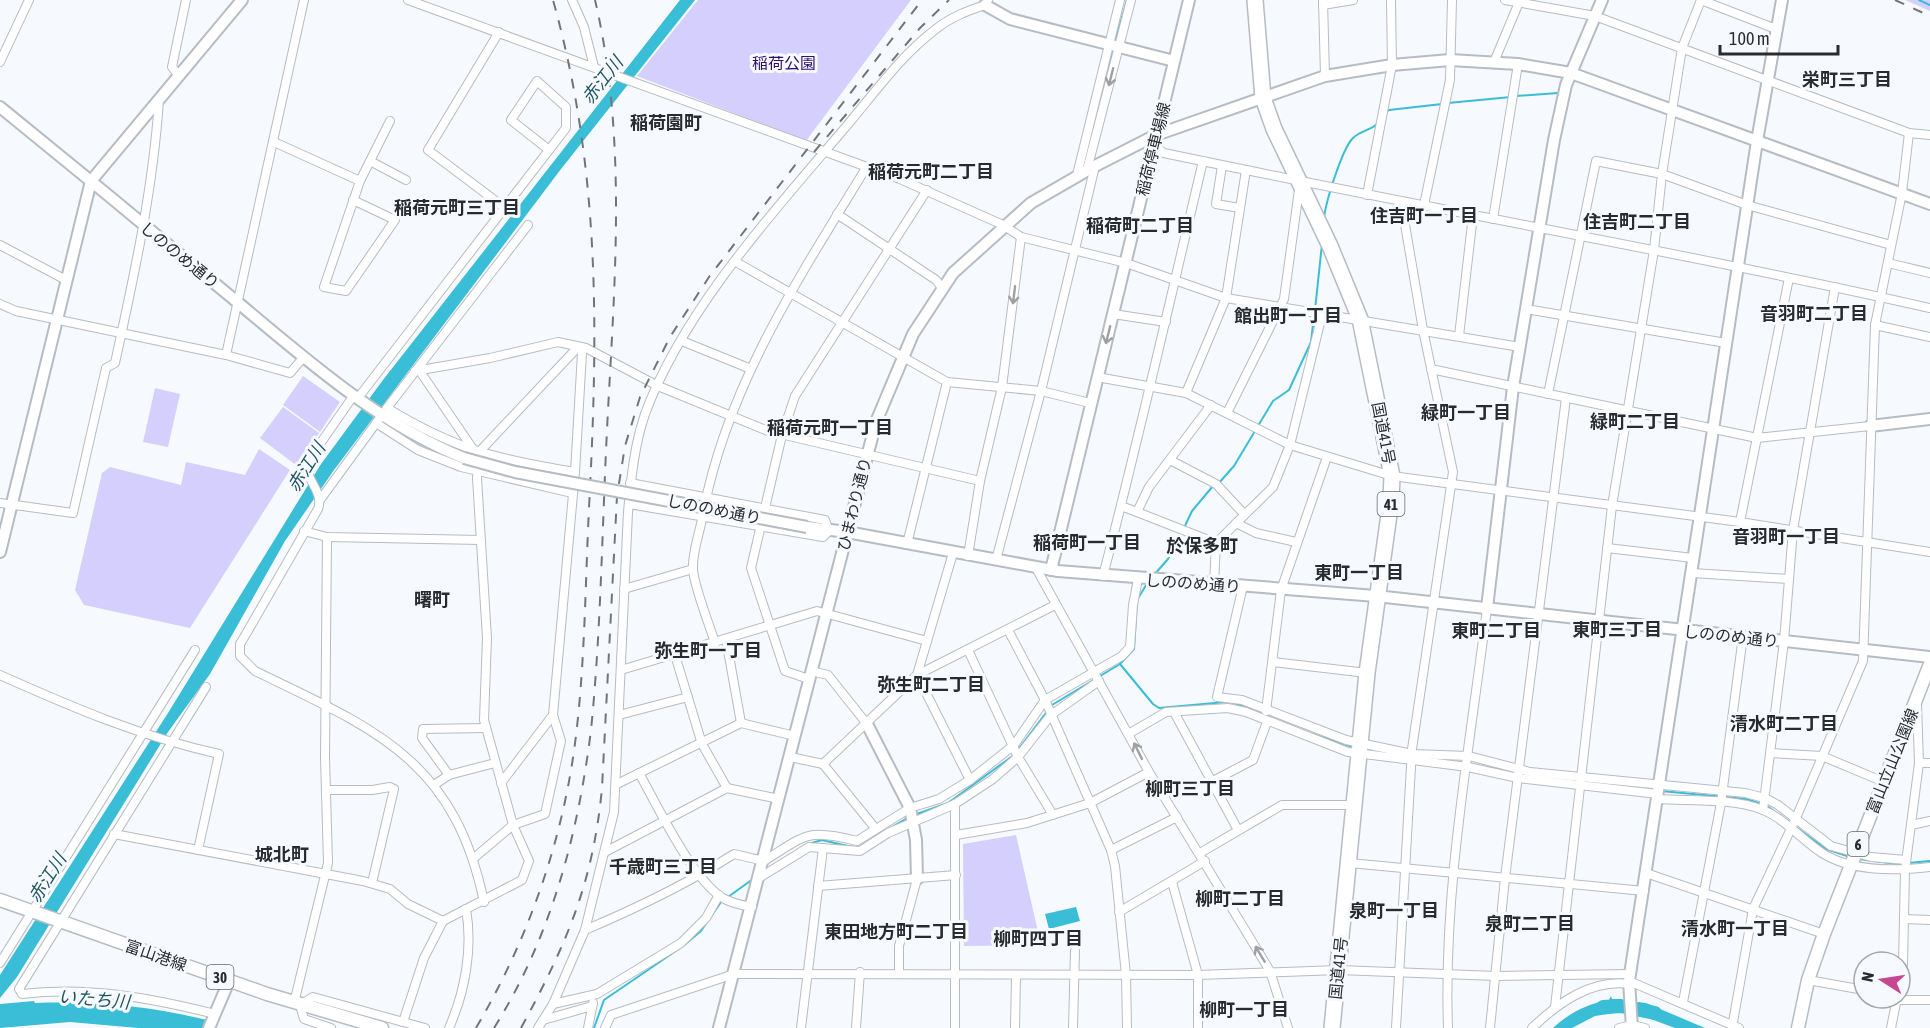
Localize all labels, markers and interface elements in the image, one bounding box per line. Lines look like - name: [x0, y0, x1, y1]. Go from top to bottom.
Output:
- scale bar: [1720, 18, 1838, 56]
- text: 100 m: [1729, 28, 1770, 49]
- water label: 赤江川: [577, 51, 628, 108]
- park label: 稲荷公園: [752, 54, 816, 72]
- one-way arrow: [1104, 67, 1116, 86]
- district label: 栄町三丁目: [1802, 69, 1892, 90]
- street label: 稲荷停車場線: [1133, 100, 1173, 198]
- district label: 稲荷園町: [630, 112, 702, 133]
- district label: 稲荷元町二丁目: [868, 161, 994, 182]
- district label: 稲荷元町三丁目: [394, 197, 520, 218]
- district label: 住吉町一丁目: [1370, 205, 1478, 226]
- district label: 住吉町二丁目: [1583, 211, 1691, 232]
- district label: 稲荷町二丁目: [1086, 215, 1194, 236]
- street label: しののめ通り: [137, 218, 223, 292]
- one-way arrow: [1008, 285, 1019, 305]
- district label: 音羽町二丁目: [1760, 303, 1868, 324]
- district label: 館出町一丁目: [1234, 305, 1342, 326]
- one-way arrow: [1101, 325, 1113, 344]
- street label: 国道41号: [1369, 400, 1399, 466]
- district label: 緑町一丁目: [1421, 402, 1511, 423]
- district label: 緑町二丁目: [1590, 411, 1680, 432]
- district label: 稲荷元町一丁目: [767, 417, 893, 438]
- water label: 赤江川: [283, 437, 330, 495]
- street label: ひまわり通り: [834, 455, 874, 553]
- street label: しののめ通り: [665, 491, 763, 527]
- road number: 41: [1378, 492, 1404, 516]
- district label: 音羽町一丁目: [1732, 526, 1840, 547]
- district label: 稲荷町一丁目: [1033, 532, 1141, 553]
- district label: 於保多町: [1166, 535, 1238, 556]
- district label: 東町一丁目: [1314, 562, 1404, 583]
- street label: しののめ通り: [1144, 571, 1242, 595]
- district label: 曙町: [414, 589, 450, 610]
- district label: 東町三丁目: [1572, 619, 1662, 640]
- district label: 東町二丁目: [1451, 620, 1541, 641]
- street label: しののめ通り: [1682, 622, 1780, 650]
- district label: 弥生町一丁目: [654, 640, 762, 661]
- district label: 弥生町二丁目: [877, 674, 985, 695]
- street label: 富山立山公園線: [1863, 706, 1921, 816]
- district label: 清水町二丁目: [1730, 713, 1838, 734]
- one-way arrow: [1132, 742, 1144, 760]
- district label: 柳町三丁目: [1145, 778, 1235, 799]
- road number: 6: [1848, 832, 1868, 856]
- district label: 城北町: [255, 844, 309, 865]
- water label: 赤江川: [24, 848, 71, 906]
- district label: 千歳町三丁目: [609, 856, 717, 877]
- district label: 柳町二丁目: [1195, 888, 1285, 909]
- district label: 泉町一丁目: [1349, 900, 1439, 921]
- district label: 泉町二丁目: [1485, 913, 1575, 934]
- district label: 清水町一丁目: [1681, 918, 1789, 939]
- district label: 東田地方町二丁目: [824, 921, 968, 942]
- district label: 柳町四丁目: [993, 928, 1083, 949]
- street label: 富山港線: [123, 936, 189, 974]
- street label: 国道41号: [1326, 936, 1350, 1000]
- one-way arrow: [1254, 946, 1266, 963]
- north arrow: [1852, 950, 1912, 1010]
- road number: 30: [206, 965, 234, 989]
- text: N: [1858, 970, 1877, 983]
- water label: いたち川: [57, 985, 133, 1013]
- district label: 柳町一丁目: [1199, 999, 1289, 1020]

